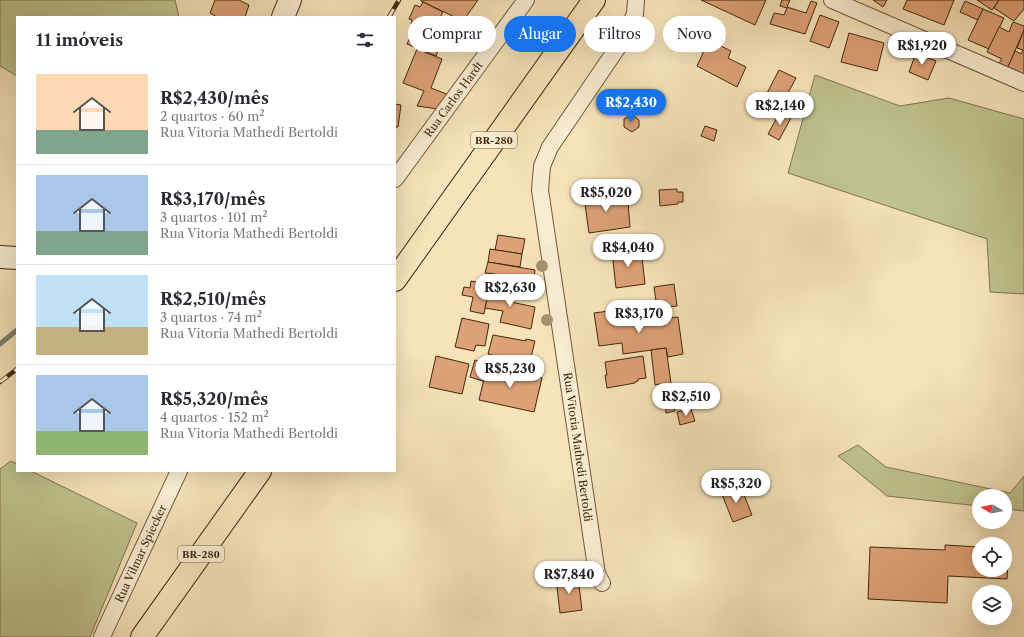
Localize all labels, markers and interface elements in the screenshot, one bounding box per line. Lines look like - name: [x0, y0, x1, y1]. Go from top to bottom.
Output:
- chip: Comprar: [408, 16, 496, 52]
- chip: Alugar: [504, 16, 576, 52]
- chip: Filtros: [584, 16, 655, 52]
- chip: Novo: [663, 16, 726, 52]
- icon: filters: [354, 29, 376, 51]
- text: 11 imóveis: [36, 30, 123, 50]
- pin: R$1,920: [885, 32, 959, 66]
- text: R$1,920: [897, 37, 947, 53]
- street label: Rua Carlos Hardt: [421, 58, 486, 140]
- text: R$2,430/mês: [160, 88, 269, 108]
- pin: R$2,430: [594, 89, 668, 123]
- icon: home: [68, 90, 116, 138]
- pin: R$2,140: [743, 92, 817, 126]
- text: R$2,430: [605, 94, 657, 110]
- text: R$2,140: [755, 97, 805, 113]
- text: 2 quartos · 60 m²: [160, 108, 265, 124]
- text: Rua Vitoria Mathedi Bertoldi: [160, 124, 338, 140]
- road number: BR-280: [471, 132, 517, 148]
- pin: R$5,020: [569, 179, 643, 213]
- text: R$5,020: [580, 184, 632, 200]
- text: R$3,170/mês: [160, 189, 265, 209]
- icon: home: [68, 191, 116, 239]
- text: 3 quartos · 101 m²: [160, 209, 268, 225]
- text: Rua Vitoria Mathedi Bertoldi: [160, 225, 338, 241]
- pin: R$4,040: [591, 234, 665, 268]
- text: R$4,040: [602, 239, 654, 255]
- pin: R$2,630: [473, 274, 547, 308]
- text: R$2,630: [484, 279, 536, 295]
- text: R$2,510/mês: [160, 289, 266, 309]
- icon: home: [68, 291, 116, 339]
- pin: R$3,170: [602, 300, 676, 334]
- text: R$3,170: [614, 305, 664, 321]
- text: 3 quartos · 74 m²: [160, 309, 262, 325]
- text: Rua Vitoria Mathedi Bertoldi: [160, 325, 338, 341]
- pin: R$5,230: [473, 355, 547, 389]
- text: R$5,230: [484, 360, 536, 376]
- street label: Rua Vitoria Mathedi Bertoldi: [561, 371, 596, 523]
- pin: R$2,510: [649, 383, 723, 417]
- text: R$2,510: [661, 388, 711, 404]
- text: R$5,320/mês: [160, 389, 268, 409]
- icon: home: [68, 391, 116, 439]
- text: 4 quartos · 152 m²: [160, 409, 269, 425]
- text: Rua Vitoria Mathedi Bertoldi: [160, 425, 338, 441]
- pin: R$5,320: [699, 470, 773, 504]
- text: R$5,320: [710, 475, 762, 491]
- north arrow: [972, 489, 1012, 529]
- map controls: [972, 489, 1012, 625]
- street label: Rua Vilmar Spiecker: [112, 502, 170, 605]
- button: locate: [972, 537, 1012, 577]
- road number: BR-280: [178, 546, 224, 562]
- pin: R$7,840: [532, 561, 606, 595]
- text: R$7,840: [544, 566, 594, 582]
- button: layers: [972, 585, 1012, 625]

